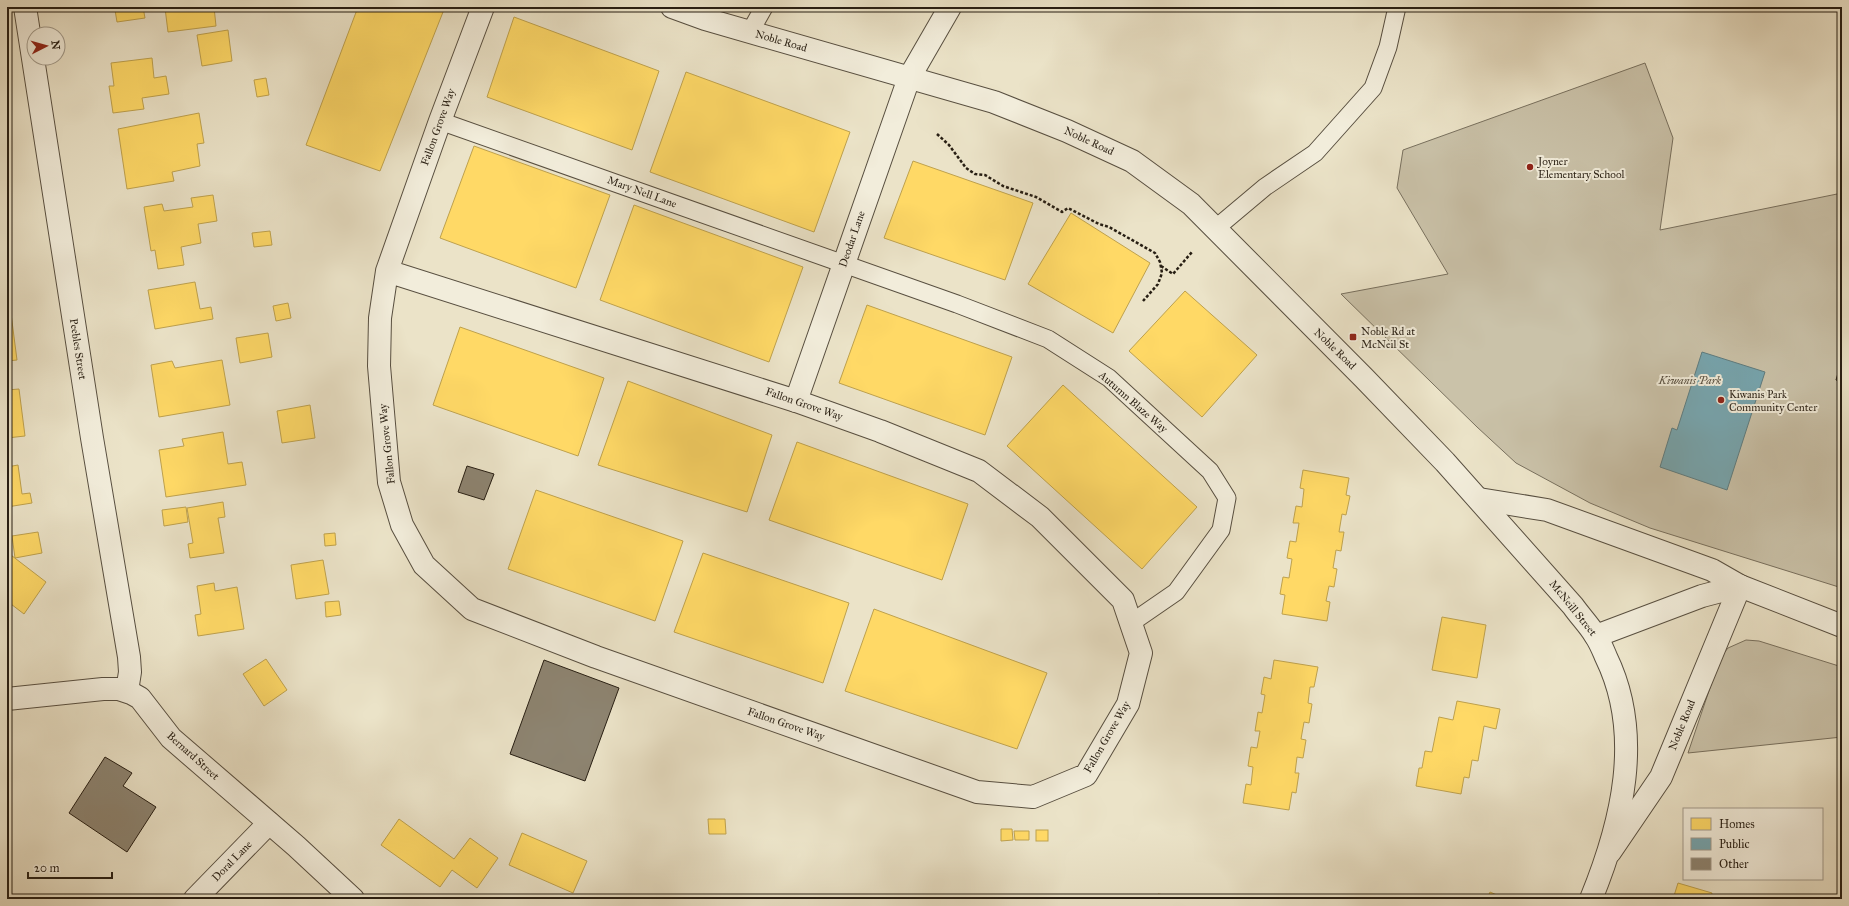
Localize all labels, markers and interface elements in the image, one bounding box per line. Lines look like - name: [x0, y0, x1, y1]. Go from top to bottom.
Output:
- north arrow: [26, 26, 66, 66]
- street label: Noble Road: [754, 27, 809, 55]
- text: N: [48, 40, 62, 51]
- street label: Fallon Grove Way: [418, 86, 458, 167]
- street label: Noble Road: [1062, 124, 1116, 158]
- place label: Joyner Elementary School: [1537, 155, 1625, 181]
- marker: Joyner Elementary School: [1525, 162, 1535, 172]
- street label: Mary Nell Lane: [605, 173, 679, 211]
- street label: Deodar Lane: [836, 209, 868, 269]
- street label: Peebles Street: [67, 318, 89, 381]
- place label: Noble Rd at McNeil St: [1361, 325, 1415, 351]
- street label: Noble Road: [1311, 326, 1359, 373]
- marker: Noble Rd at McNeil St: [1348, 332, 1358, 342]
- street label: Autumn Blaze Way: [1095, 368, 1171, 436]
- park label: Kiwanis Park: [1658, 374, 1721, 387]
- street label: Fallon Grove Way: [764, 385, 845, 424]
- place label: Kiwanis Park Community Center: [1729, 388, 1818, 414]
- marker: Kiwanis Park Community Center: [1716, 395, 1726, 405]
- street label: Fallon Grove Way: [376, 402, 398, 485]
- street label: McNeill Street: [1546, 577, 1600, 639]
- street label: Noble Road: [1666, 697, 1698, 752]
- street label: Fallon Grove Way: [1081, 698, 1133, 775]
- street label: Fallon Grove Way: [746, 705, 827, 744]
- street label: Bernard Street: [164, 729, 222, 783]
- legend: [1683, 808, 1823, 880]
- text: Homes: [1719, 817, 1755, 831]
- text: Public: [1719, 837, 1750, 851]
- street label: Doral Lane: [209, 838, 255, 884]
- scale bar: [28, 854, 112, 880]
- text: Other: [1719, 857, 1749, 871]
- text: 20 m: [34, 861, 60, 875]

